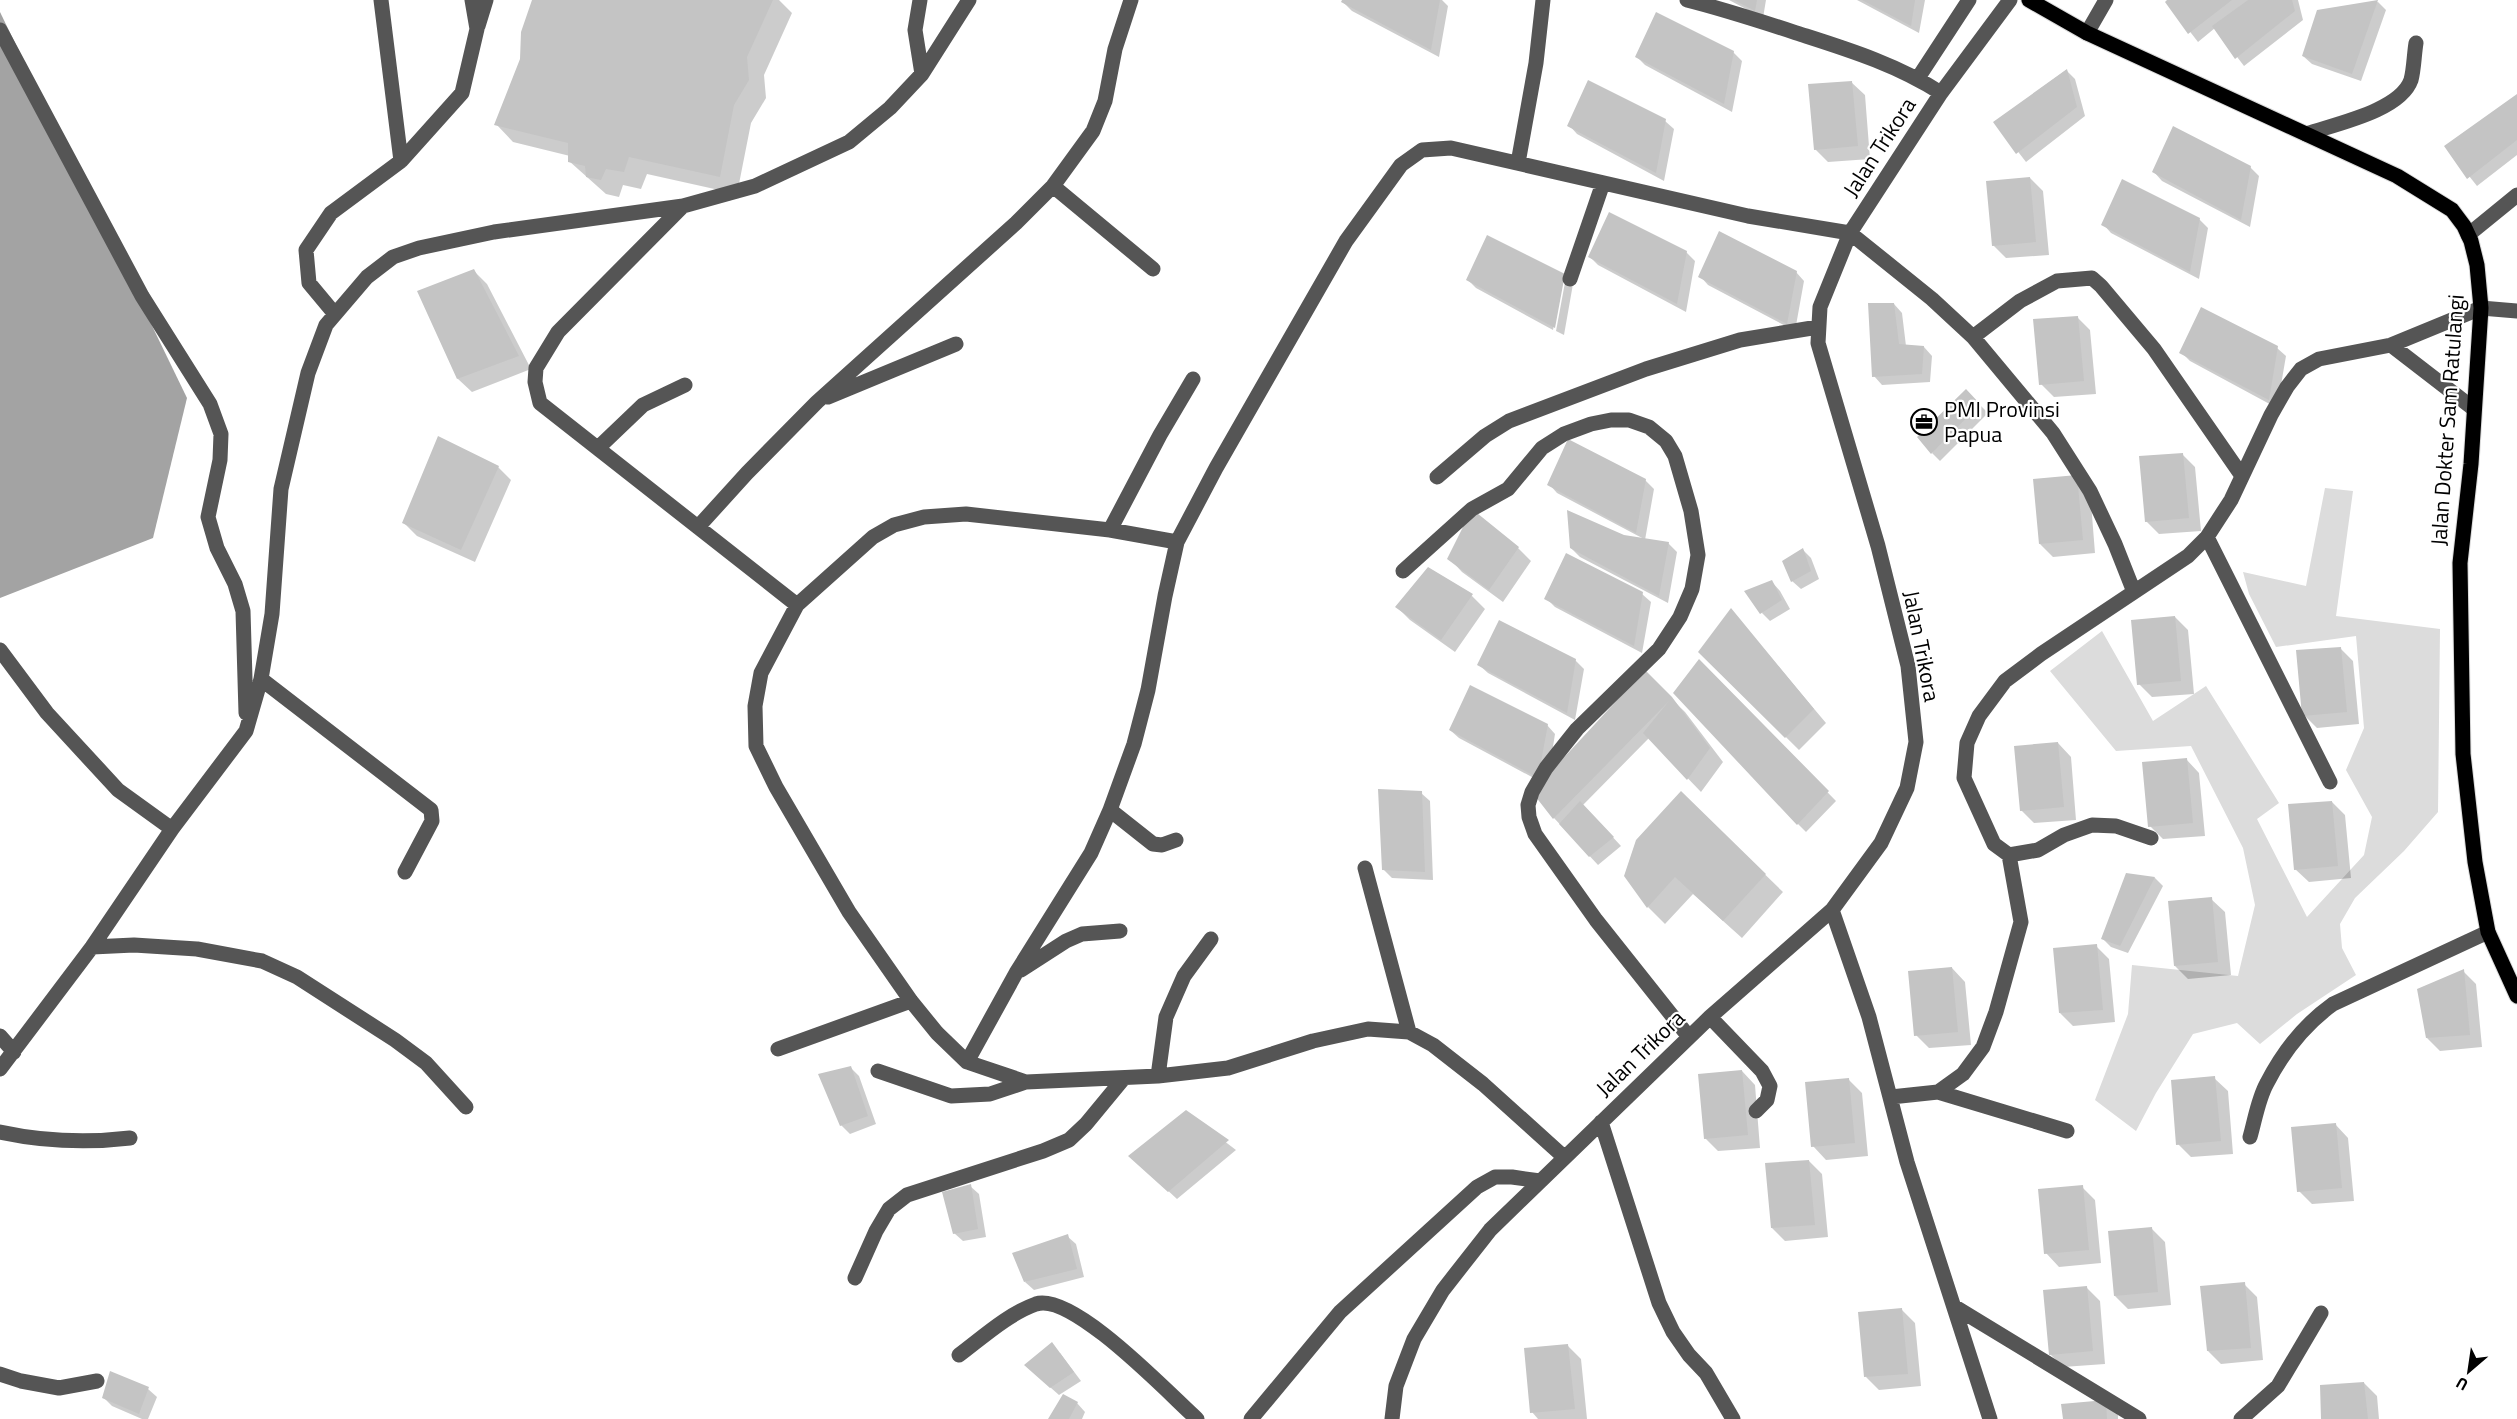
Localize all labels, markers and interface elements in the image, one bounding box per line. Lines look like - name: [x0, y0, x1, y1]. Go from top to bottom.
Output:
- street label: Jalan Trikora: [1834, 90, 1924, 204]
- street label: Jalan Dokter Sam Ratulangi: [2421, 293, 2473, 547]
- place label: PMI Provinsi Papua: [1944, 392, 2060, 451]
- office icon: PMI Provinsi Papua: [1909, 407, 1939, 437]
- street label: Jalan Trikora: [1895, 587, 1949, 705]
- street label: Jalan Trikora: [1588, 1002, 1692, 1104]
- north arrow: [2439, 1341, 2499, 1401]
- text: U: [2451, 1371, 2472, 1397]

